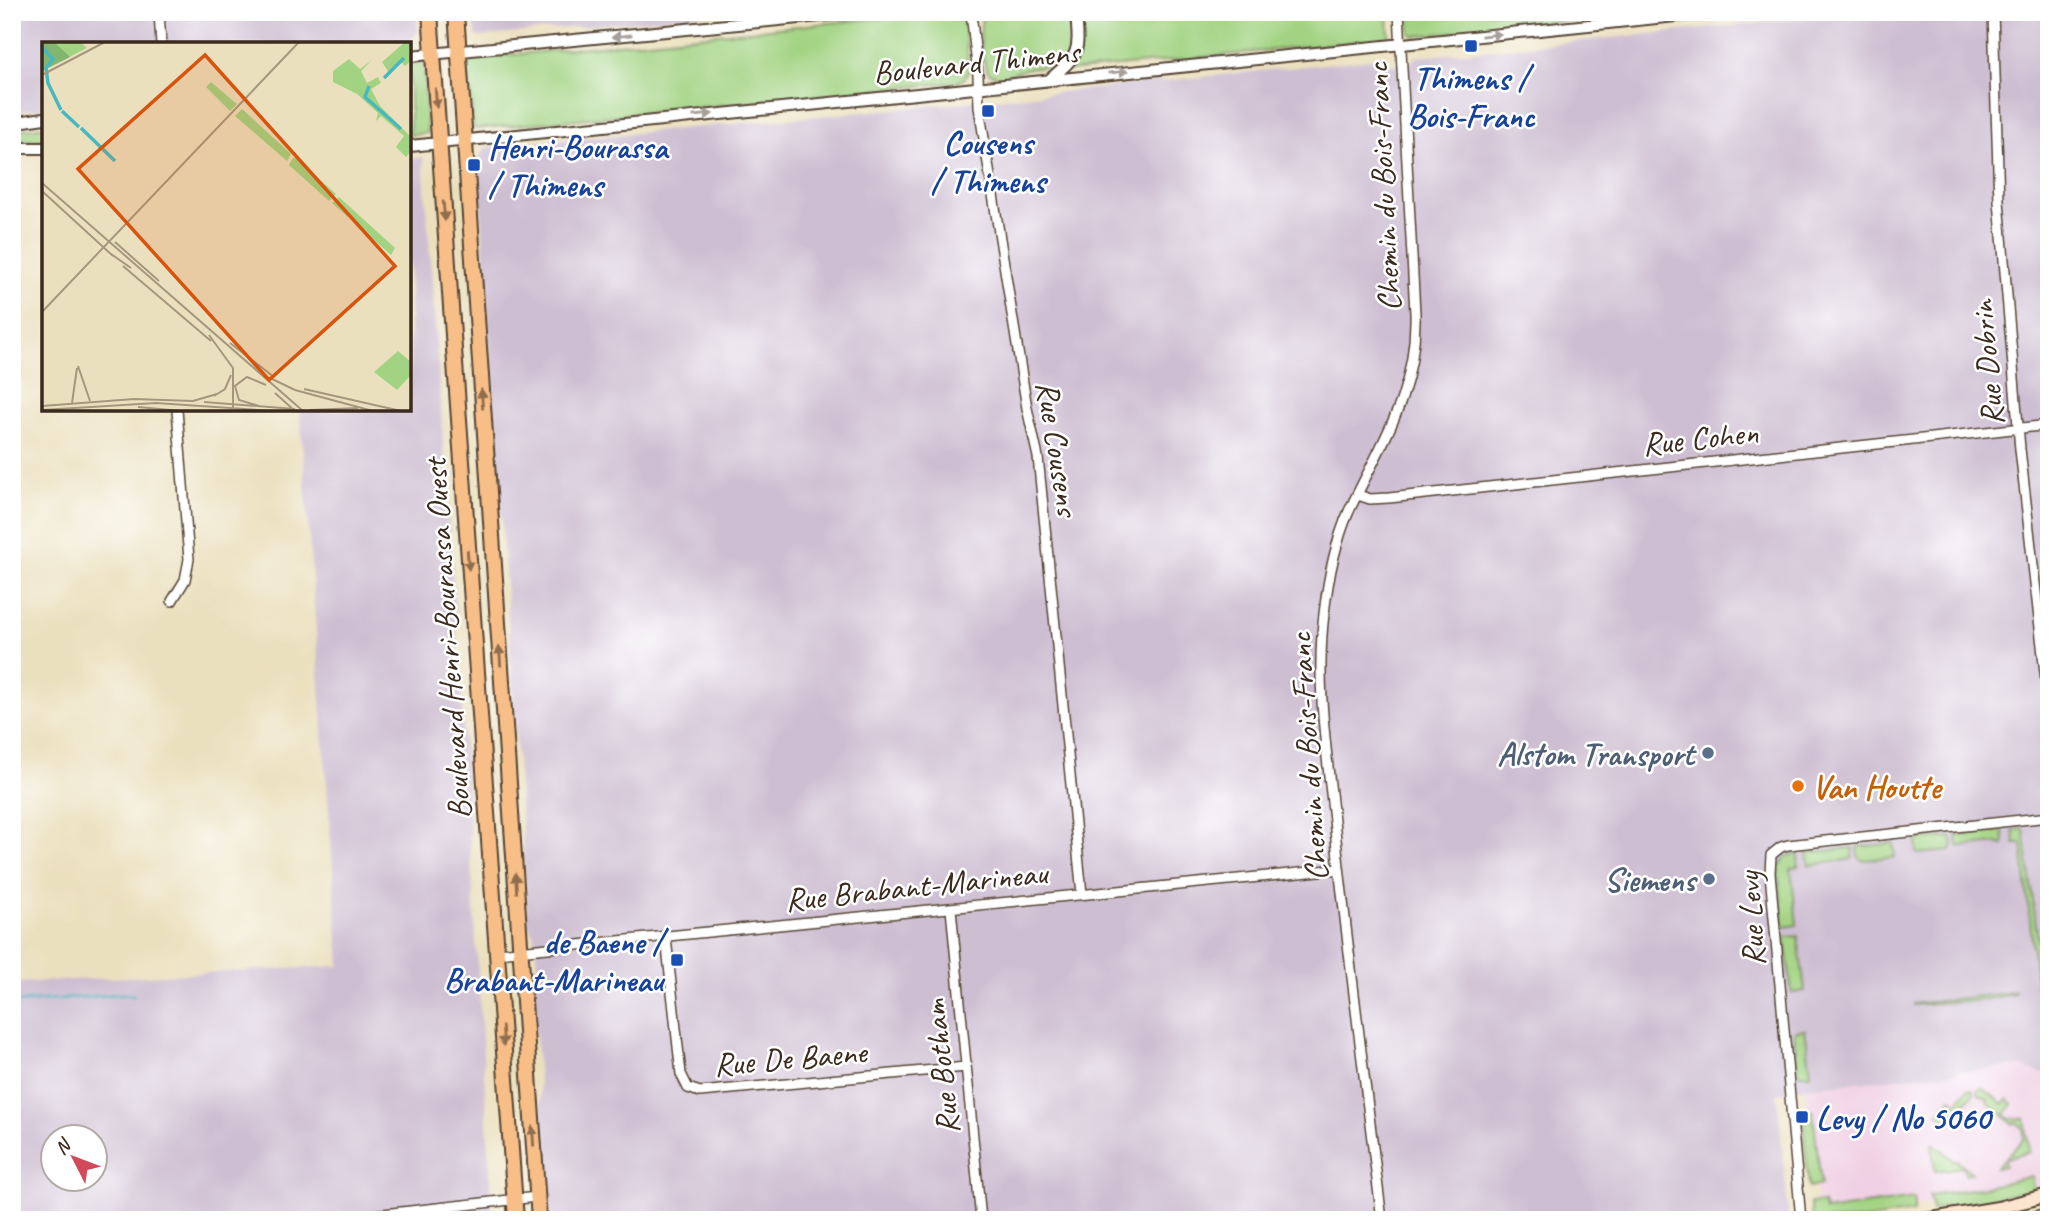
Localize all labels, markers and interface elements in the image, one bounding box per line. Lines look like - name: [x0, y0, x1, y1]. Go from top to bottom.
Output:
- one-way arrow: [1480, 29, 1502, 40]
- street label: Boulevard Thimens: [871, 30, 1084, 94]
- one-way arrow: [611, 31, 633, 42]
- marker: Thimens / Bois-Franc: [1463, 38, 1479, 54]
- inset map: [42, 42, 411, 411]
- place label: Thimens / Bois-Franc: [1407, 57, 1536, 137]
- street label: Chemin du Bois-Franc: [1355, 60, 1410, 312]
- one-way arrow: [1107, 67, 1129, 78]
- one-way arrow: [431, 87, 442, 109]
- marker: Cousens / Thimens: [980, 103, 996, 119]
- one-way arrow: [692, 109, 714, 120]
- place label: Cousens / Thimens: [931, 122, 1049, 202]
- place label: Henri-Bourassa / Thimens: [488, 126, 669, 206]
- marker: Henri-Bourassa / Thimens: [466, 157, 482, 173]
- one-way arrow: [439, 200, 450, 222]
- street label: Rue Dobrin: [1960, 296, 2013, 427]
- street label: Rue Cousens: [1027, 378, 1090, 521]
- one-way arrow: [476, 388, 487, 410]
- street label: Rue Cohen: [1640, 411, 1760, 465]
- street label: Boulevard Henri-Bourassa Ouest: [413, 454, 481, 821]
- one-way arrow: [463, 549, 474, 571]
- street label: Chemin du Bois-Franc: [1278, 630, 1338, 883]
- one-way arrow: [494, 645, 505, 667]
- place label: Alstom Transport: [1497, 733, 1697, 775]
- marker: Alstom Transport: [1700, 745, 1716, 761]
- place label: Van Houtte: [1812, 766, 1943, 808]
- marker: Van Houtte: [1790, 778, 1806, 794]
- street label: Rue Brabant-Marineau: [783, 851, 1051, 921]
- place label: Siemens: [1604, 859, 1698, 901]
- street label: Rue Levy: [1727, 868, 1774, 967]
- marker: Siemens: [1701, 871, 1717, 887]
- one-way arrow: [510, 872, 521, 894]
- place label: de Baene / Brabant-Marineau: [444, 921, 669, 1001]
- marker: de Baene / Brabant-Marineau: [669, 952, 685, 968]
- street label: Rue Botham: [913, 996, 969, 1136]
- one-way arrow: [498, 1025, 509, 1047]
- street label: Rue De Baene: [712, 1030, 870, 1086]
- place label: Levy / No 5060: [1816, 1097, 1993, 1139]
- marker: Levy / No 5060: [1794, 1109, 1810, 1125]
- north arrow: [38, 1124, 108, 1194]
- one-way arrow: [527, 1124, 538, 1146]
- text: N: [49, 1132, 77, 1160]

